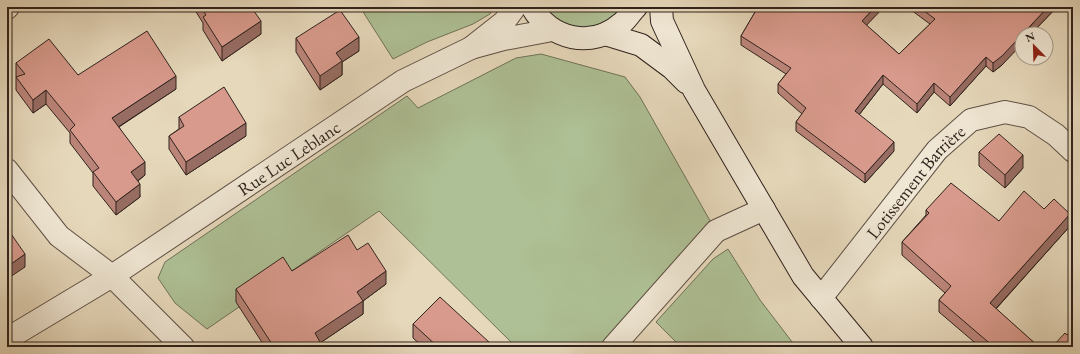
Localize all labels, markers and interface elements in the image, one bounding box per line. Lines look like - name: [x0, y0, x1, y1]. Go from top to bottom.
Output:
- north arrow: [1014, 26, 1054, 66]
- text: N: [1023, 29, 1037, 45]
- street label: Rue Luc Leblanc: [233, 115, 344, 200]
- street label: Lotissement Barrière: [861, 119, 969, 243]

